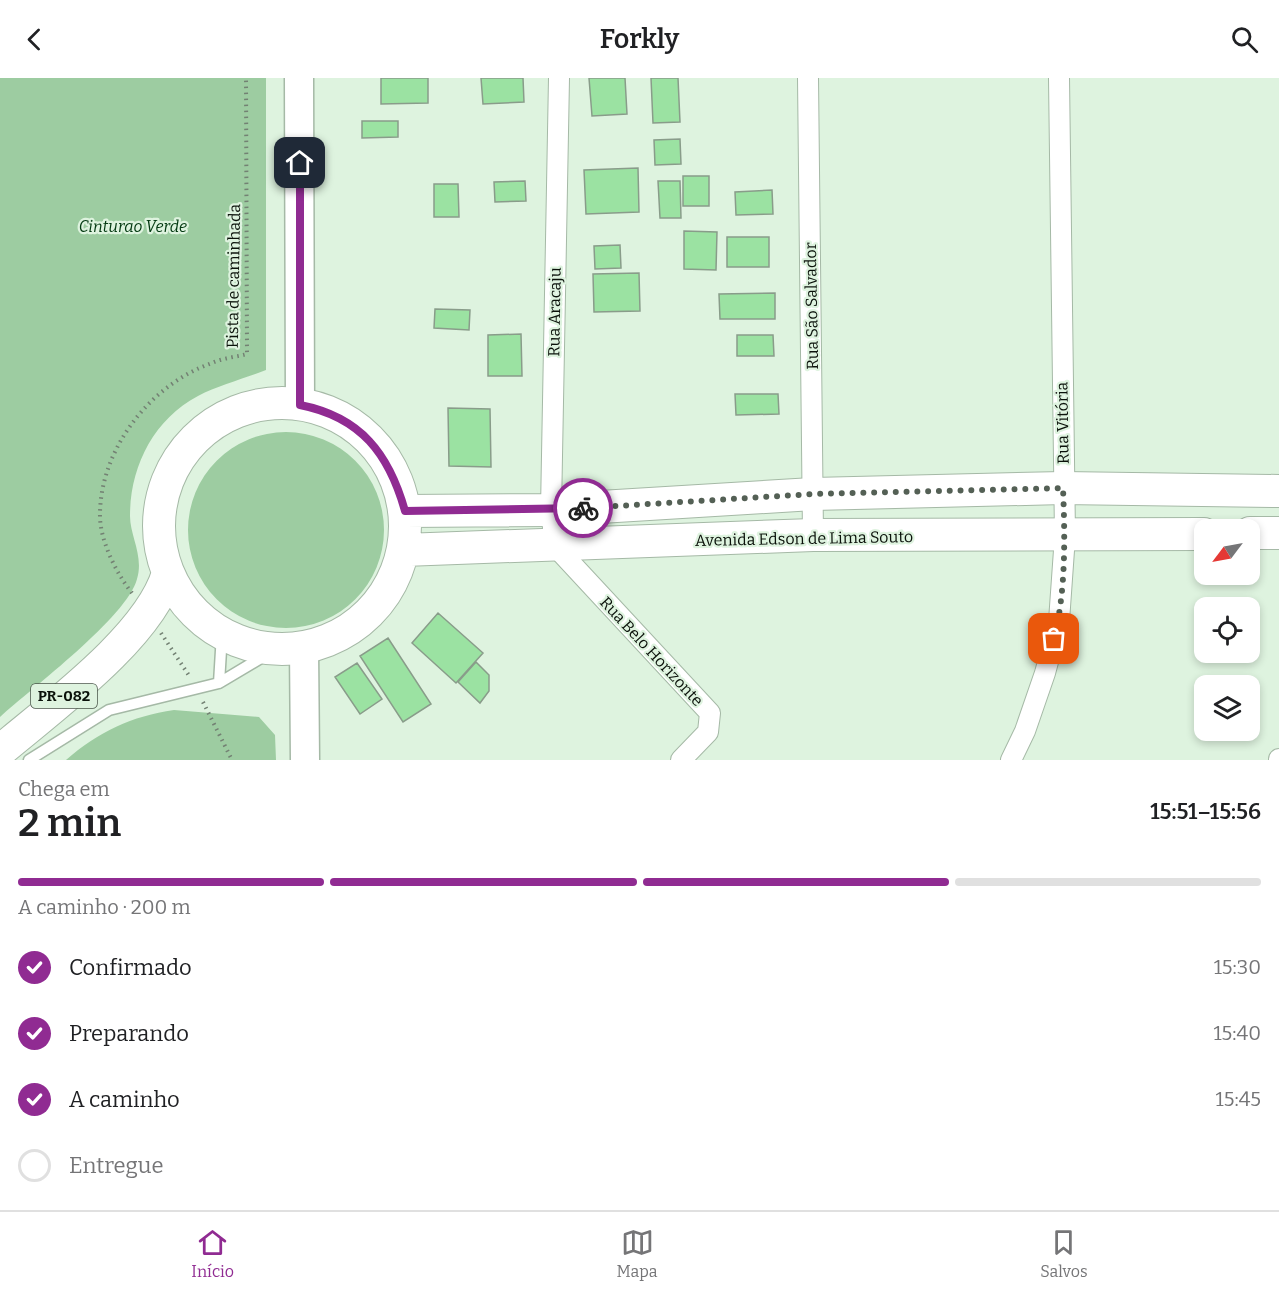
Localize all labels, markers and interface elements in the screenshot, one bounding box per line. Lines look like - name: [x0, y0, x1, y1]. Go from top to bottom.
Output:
- icon: back: [18, 23, 51, 56]
- text: Forkly: [600, 23, 679, 55]
- icon: search: [1228, 23, 1261, 56]
- pin: [274, 137, 325, 188]
- icon: home: [283, 146, 316, 179]
- street label: Pista de caminhada: [223, 203, 244, 348]
- park label: Cinturao Verde: [79, 217, 187, 236]
- street label: Rua São Salvador: [801, 242, 822, 370]
- street label: Rua Aracaju: [544, 267, 565, 357]
- street label: Rua Vitória: [1052, 381, 1073, 464]
- courier: [553, 478, 613, 538]
- icon: bike: [567, 492, 600, 525]
- north arrow: [1194, 519, 1260, 585]
- map controls: [1194, 519, 1260, 741]
- street label: Avenida Edson de Lima Souto: [695, 527, 913, 550]
- street label: Rua Belo Horizonte: [596, 593, 707, 710]
- button: locate: [1194, 597, 1260, 663]
- pin: [1028, 613, 1079, 664]
- icon: bag: [1037, 622, 1070, 655]
- button: layers: [1194, 675, 1260, 741]
- road number: PR-082: [31, 684, 97, 708]
- text: Chega em: [18, 777, 110, 801]
- text: 15:51–15:56: [1150, 798, 1261, 825]
- text: 2 min: [18, 800, 121, 846]
- text: A caminho · 200 m: [18, 895, 190, 919]
- icon: check: [18, 951, 51, 984]
- text: Confirmado: [69, 954, 192, 981]
- text: 15:30: [1214, 955, 1261, 979]
- icon: check: [18, 1017, 51, 1050]
- text: Preparando: [69, 1020, 189, 1047]
- text: 15:40: [1213, 1021, 1261, 1045]
- icon: check: [18, 1083, 51, 1116]
- text: A caminho: [69, 1086, 180, 1113]
- text: 15:45: [1216, 1087, 1261, 1111]
- text: Entregue: [69, 1152, 164, 1179]
- tab: Início: [191, 1226, 234, 1281]
- tab: Mapa: [617, 1226, 658, 1281]
- tab: Salvos: [1040, 1226, 1088, 1281]

